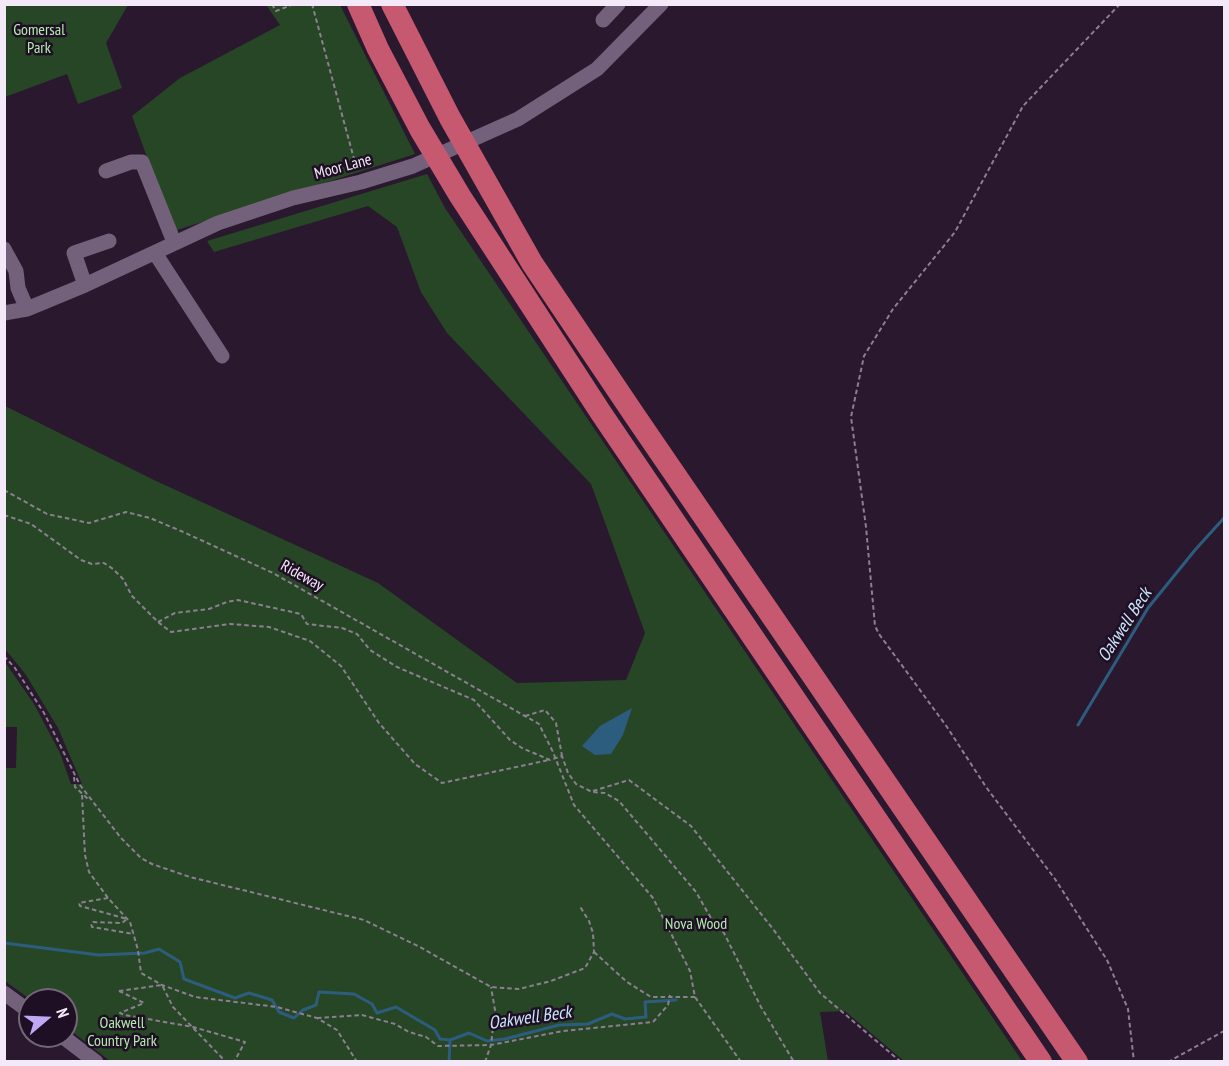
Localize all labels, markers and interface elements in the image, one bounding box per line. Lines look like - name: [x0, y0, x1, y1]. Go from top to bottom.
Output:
- park label: Gomersal Park: [13, 20, 65, 58]
- street label: Moor Lane: [312, 150, 374, 184]
- street label: Rideway: [277, 556, 327, 596]
- water label: Oakwell Beck: [1093, 584, 1157, 666]
- park label: Nova Wood: [665, 914, 727, 934]
- north arrow: [18, 988, 78, 1048]
- water label: Oakwell Beck: [487, 1002, 573, 1034]
- text: N: [52, 1005, 74, 1020]
- park label: Oakwell Country Park: [87, 1013, 157, 1051]

